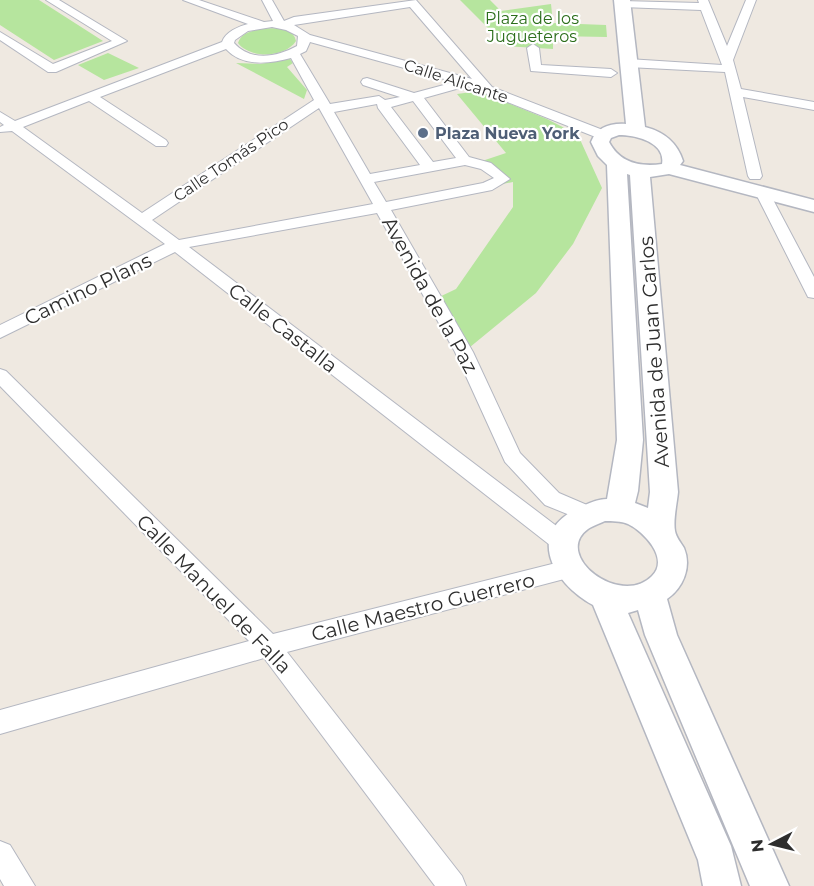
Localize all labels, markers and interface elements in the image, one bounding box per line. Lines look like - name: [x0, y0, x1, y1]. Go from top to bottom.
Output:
- park label: Plaza de los Jugueteros: [485, 9, 579, 46]
- street label: Calle Alicante: [402, 55, 510, 107]
- street label: Calle Tomás Pico: [170, 114, 292, 206]
- place label: Plaza Nueva York: [435, 124, 580, 143]
- marker: Plaza Nueva York: [416, 126, 430, 140]
- street label: Avenida de la Paz: [377, 213, 483, 377]
- street label: Avenida de Juan Carlos: [634, 235, 674, 469]
- street label: Camino Plans: [20, 248, 156, 330]
- street label: Calle Castalla: [224, 278, 342, 378]
- street label: Calle Manuel de Falla: [132, 509, 296, 679]
- street label: Calle Maestro Guerrero: [309, 568, 537, 646]
- north arrow: [742, 814, 802, 874]
- text: N: [747, 838, 768, 853]

